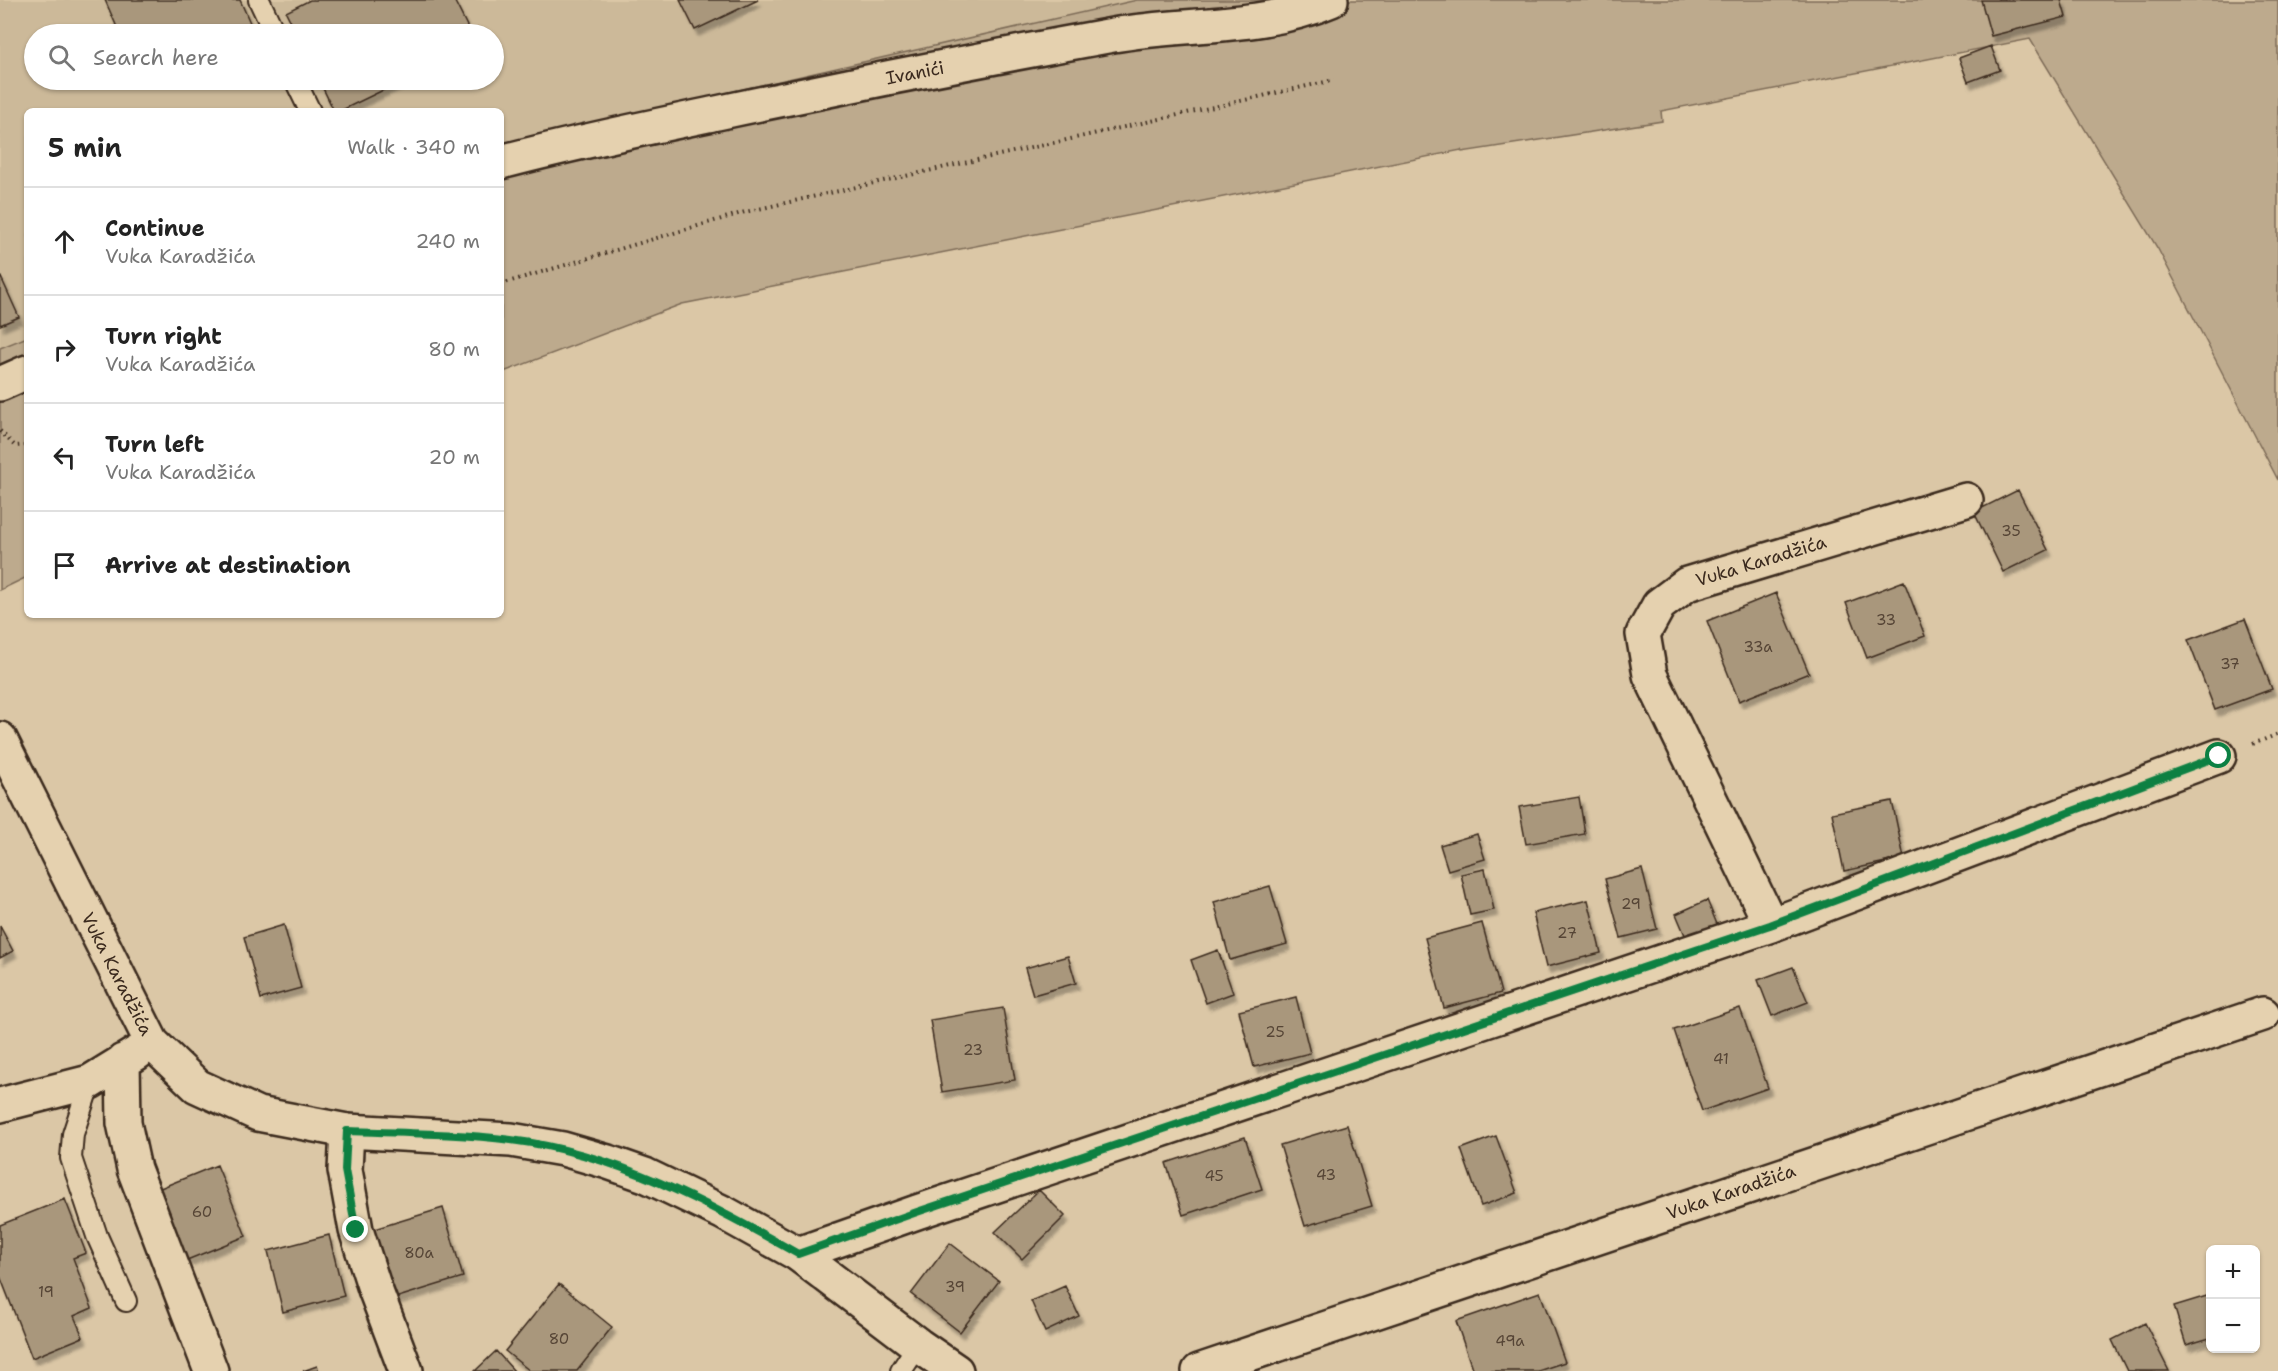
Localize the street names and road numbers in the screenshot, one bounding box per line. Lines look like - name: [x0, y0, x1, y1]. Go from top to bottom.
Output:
- street label: Ivanići: [884, 56, 946, 90]
- street label: Vuka Karadžića: [1693, 530, 1829, 592]
- street label: Vuka Karadžića: [76, 908, 158, 1040]
- street label: Vuka Karadžića: [1663, 1159, 1799, 1225]

